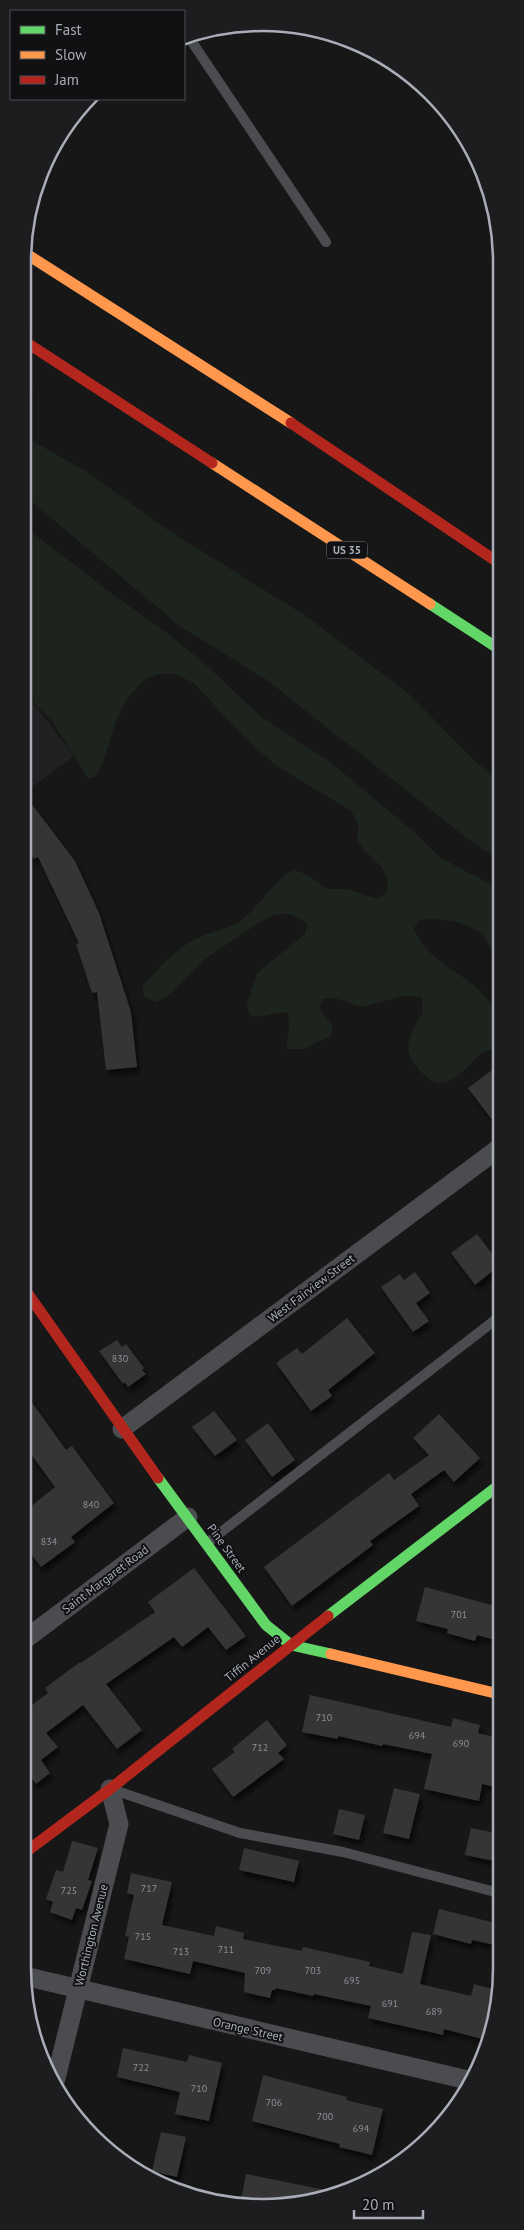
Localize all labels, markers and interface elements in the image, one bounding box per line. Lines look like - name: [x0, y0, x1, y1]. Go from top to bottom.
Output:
- legend: [10, 10, 185, 100]
- text: Fast: [55, 20, 82, 39]
- text: Slow: [55, 45, 86, 64]
- text: Jam: [54, 70, 79, 89]
- road number: US 35: [327, 542, 367, 558]
- street label: West Fairview Street: [265, 1251, 357, 1325]
- house number: 830: [112, 1352, 129, 1365]
- house number: 840: [83, 1498, 100, 1511]
- street label: Pine Street: [204, 1521, 250, 1575]
- house number: 834: [41, 1535, 58, 1548]
- street label: Saint Margaret Road: [59, 1542, 151, 1616]
- house number: 701: [451, 1608, 467, 1621]
- street label: Tiffin Avenue: [221, 1631, 283, 1685]
- house number: 710: [316, 1711, 333, 1724]
- house number: 694: [409, 1729, 426, 1742]
- house number: 690: [453, 1737, 470, 1750]
- house number: 712: [252, 1741, 268, 1754]
- house number: 717: [141, 1882, 157, 1895]
- street label: Worthington Avenue: [71, 1883, 111, 1987]
- house number: 725: [61, 1884, 77, 1897]
- house number: 715: [135, 1930, 151, 1943]
- house number: 711: [218, 1943, 234, 1956]
- house number: 713: [173, 1945, 189, 1958]
- house number: 709: [255, 1964, 271, 1977]
- house number: 703: [305, 1964, 321, 1977]
- house number: 695: [344, 1974, 360, 1987]
- house number: 691: [382, 1997, 398, 2010]
- house number: 689: [426, 2005, 442, 2018]
- street label: Orange Street: [212, 2014, 284, 2044]
- house number: 722: [133, 2061, 149, 2074]
- house number: 710: [191, 2082, 208, 2095]
- house number: 706: [266, 2096, 282, 2109]
- house number: 700: [317, 2110, 334, 2123]
- house number: 694: [353, 2122, 370, 2135]
- scale bar: [354, 2188, 423, 2220]
- text: 20 m: [362, 2195, 395, 2214]

